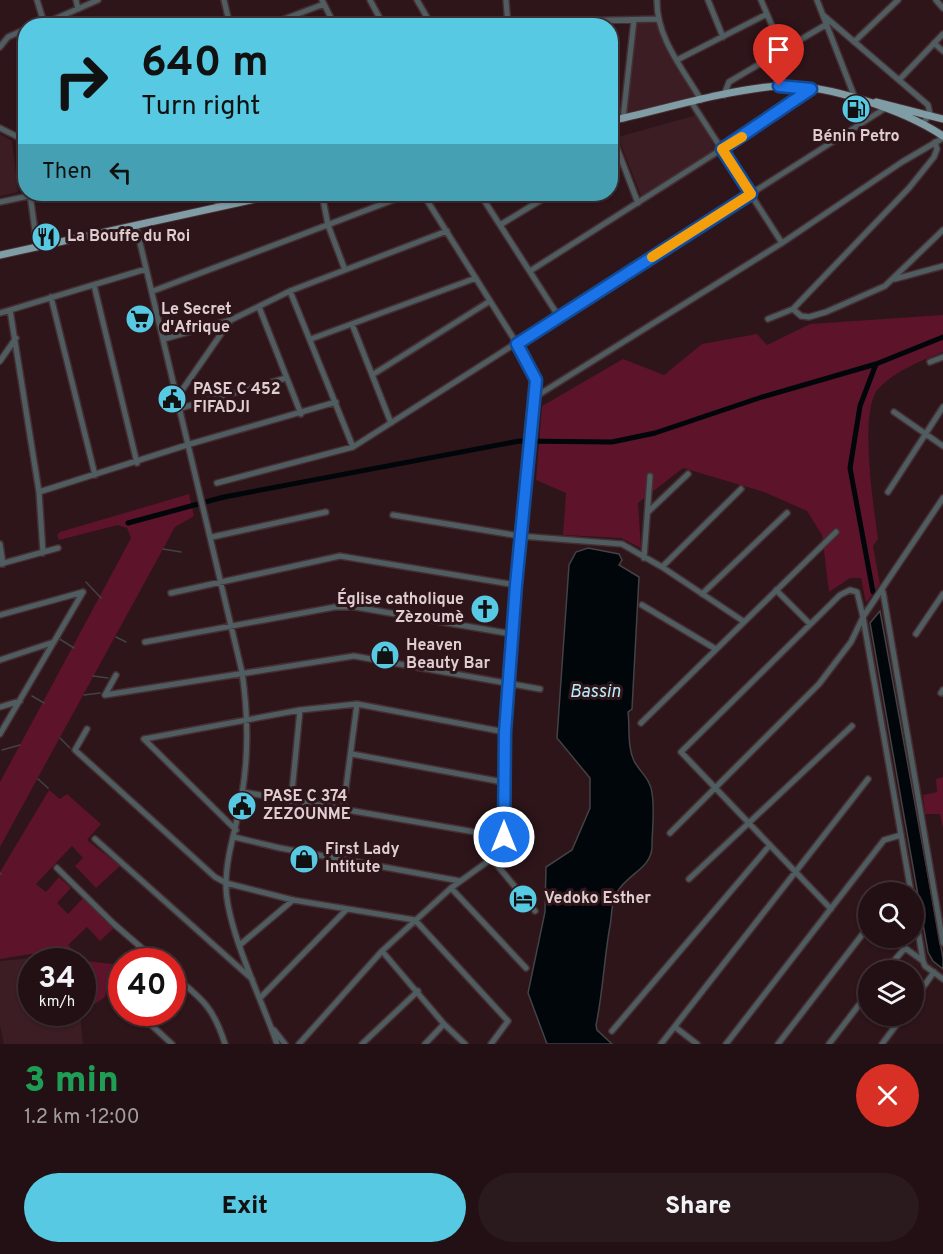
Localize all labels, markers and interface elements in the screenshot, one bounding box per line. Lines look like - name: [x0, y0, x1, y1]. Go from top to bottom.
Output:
- pin: [753, 24, 804, 86]
- icon: arrive: [762, 33, 795, 66]
- text: 640 m: [141, 38, 269, 91]
- icon: right: [42, 42, 120, 120]
- text: Turn right: [141, 90, 260, 124]
- fuel station icon: Bénin Petro: [840, 93, 872, 125]
- place label: Bénin Petro: [812, 127, 900, 147]
- icon: left: [104, 156, 137, 189]
- text: Then: [42, 159, 92, 186]
- restaurant icon: La Bouffe du Roi: [30, 221, 62, 253]
- place label: La Bouffe du Roi: [67, 227, 190, 247]
- place label: Le Secret d'Afrique: [161, 300, 232, 338]
- supermarket icon: Le Secret d'Afrique: [124, 303, 156, 335]
- place label: PASE C 452 FIFADJI: [193, 380, 281, 418]
- public building icon: PASE C 452 FIFADJI: [156, 383, 188, 415]
- place label: Église catholique Zèzoumè: [337, 588, 464, 628]
- church icon: Église catholique Zèzoumè: [469, 593, 501, 625]
- place label: Heaven Beauty Bar: [406, 636, 491, 674]
- shop icon: Heaven Beauty Bar: [369, 639, 401, 671]
- water label: Bassin: [569, 681, 621, 704]
- place label: PASE C 374 ZEZOUNME: [263, 787, 351, 825]
- public building icon: PASE C 374 ZEZOUNME: [226, 790, 258, 822]
- position arrow: [472, 805, 536, 869]
- place label: First Lady Intitute: [325, 840, 400, 878]
- shop icon: First Lady Intitute: [288, 843, 320, 875]
- map controls: [858, 882, 924, 1026]
- button: search: [858, 882, 924, 948]
- hotel icon: Vedoko Esther: [507, 883, 539, 915]
- place label: Vedoko Esther: [544, 889, 651, 909]
- speed limit sign: 40: [108, 948, 186, 1026]
- button: layers: [858, 960, 924, 1026]
- text: 34: [38, 961, 76, 998]
- text: km/h: [39, 993, 75, 1012]
- text: 3 min: [24, 1059, 119, 1105]
- button: close: [856, 1064, 919, 1127]
- text: 1.2 km · 12:00: [24, 1105, 140, 1131]
- button: Exit: [24, 1173, 466, 1242]
- button: Share: [478, 1173, 919, 1242]

